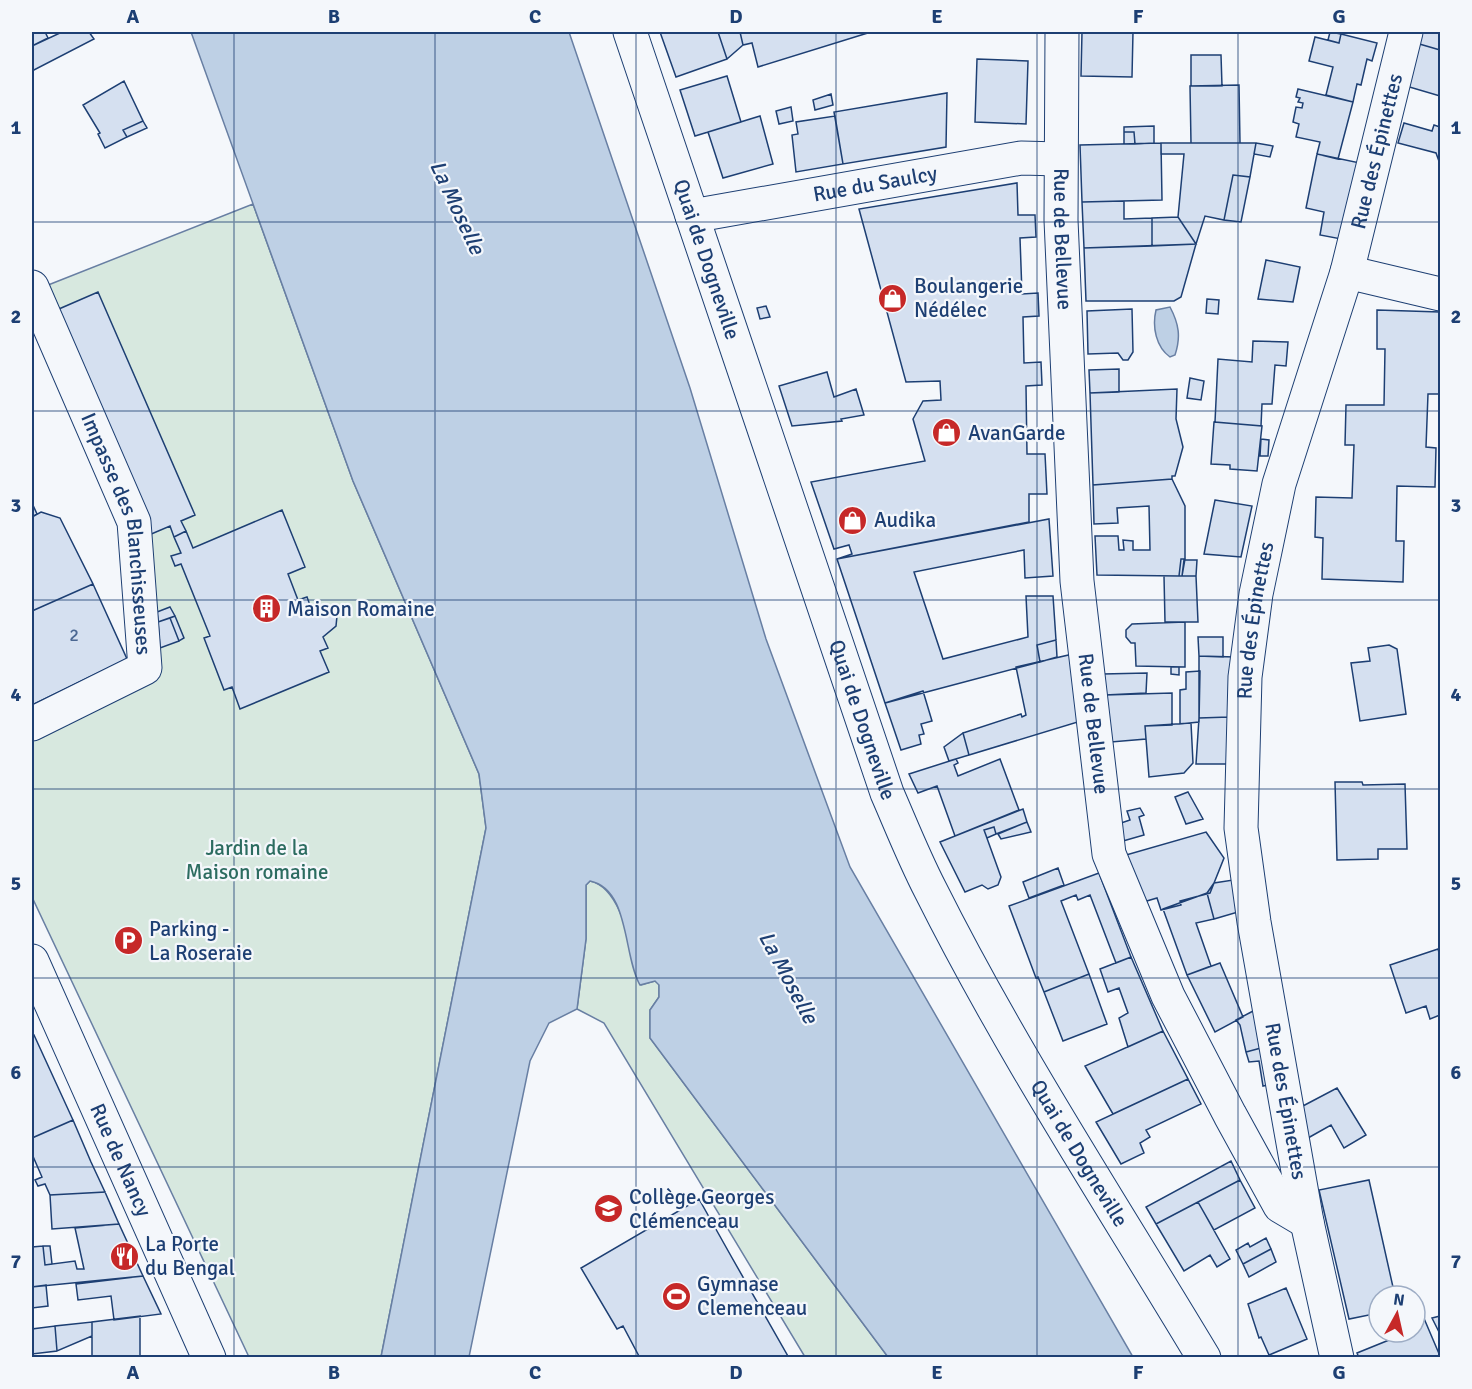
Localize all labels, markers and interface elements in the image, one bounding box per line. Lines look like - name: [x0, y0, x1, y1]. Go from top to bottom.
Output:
- text: A: [127, 4, 140, 29]
- text: B: [328, 4, 340, 29]
- text: C: [529, 4, 541, 29]
- text: D: [729, 4, 743, 29]
- text: E: [931, 4, 943, 29]
- text: F: [1133, 4, 1144, 29]
- text: G: [1332, 4, 1346, 29]
- street label: Rue des Épinettes: [1345, 71, 1408, 232]
- text: 1: [11, 115, 22, 140]
- text: 1: [1451, 115, 1462, 140]
- water label: La Moselle: [424, 156, 491, 259]
- street label: Rue du Saulcy: [811, 160, 939, 207]
- street label: Rue de Bellevue: [1048, 168, 1078, 310]
- street label: Quai de Dogneville: [668, 176, 746, 343]
- place label: Boulangerie Nédélec: [914, 273, 1023, 323]
- shop icon: Boulangerie Nédélec: [877, 282, 909, 314]
- text: 2: [11, 304, 21, 329]
- text: 2: [1451, 304, 1461, 329]
- street label: Impasse des Blanchisseuses: [75, 409, 157, 656]
- shop icon: AvanGarde: [931, 417, 963, 449]
- place label: AvanGarde: [968, 420, 1065, 446]
- text: 3: [11, 493, 21, 518]
- text: 3: [1451, 493, 1461, 518]
- shop icon: Audika: [837, 504, 869, 536]
- place label: Audika: [874, 507, 936, 533]
- street label: Rue des Épinettes: [1231, 539, 1280, 700]
- building icon: Maison Romaine: [250, 593, 282, 625]
- place label: Maison Romaine: [287, 596, 435, 622]
- house number: 2: [69, 624, 79, 646]
- street label: Quai de Dogneville: [823, 636, 901, 804]
- street label: Rue de Bellevue: [1073, 652, 1115, 796]
- text: 4: [11, 682, 22, 707]
- text: 4: [1451, 682, 1462, 707]
- park label: Jardin de la Maison romaine: [186, 835, 328, 885]
- text: 5: [11, 871, 21, 896]
- text: 5: [1451, 871, 1461, 896]
- place label: Parking - La Roseraie: [149, 916, 252, 966]
- parking icon: Parking - La Roseraie: [112, 925, 144, 957]
- water label: La Moselle: [753, 926, 825, 1029]
- street label: Rue des Épinettes: [1259, 1020, 1313, 1182]
- text: 6: [11, 1060, 22, 1085]
- text: 6: [1451, 1060, 1462, 1085]
- street label: Quai de Dogneville: [1025, 1075, 1134, 1232]
- street label: Rue de Nancy: [84, 1099, 157, 1221]
- place label: Collège Georges Clémenceau: [629, 1184, 774, 1234]
- school or university icon: Collège Georges Clémenceau: [592, 1193, 624, 1225]
- place label: La Porte du Bengal: [145, 1231, 235, 1281]
- restaurant icon: La Porte du Bengal: [108, 1240, 140, 1272]
- text: 7: [11, 1249, 22, 1274]
- text: 7: [1451, 1249, 1462, 1274]
- place label: Gymnase Clemenceau: [697, 1271, 807, 1321]
- sports icon: Gymnase Clemenceau: [660, 1280, 692, 1312]
- north arrow: [1367, 1284, 1427, 1344]
- text: N: [1392, 1289, 1406, 1311]
- text: A: [127, 1360, 140, 1385]
- text: B: [328, 1360, 340, 1385]
- text: C: [529, 1360, 541, 1385]
- text: D: [729, 1360, 743, 1385]
- text: E: [931, 1360, 943, 1385]
- text: F: [1133, 1360, 1144, 1385]
- text: G: [1332, 1360, 1346, 1385]

